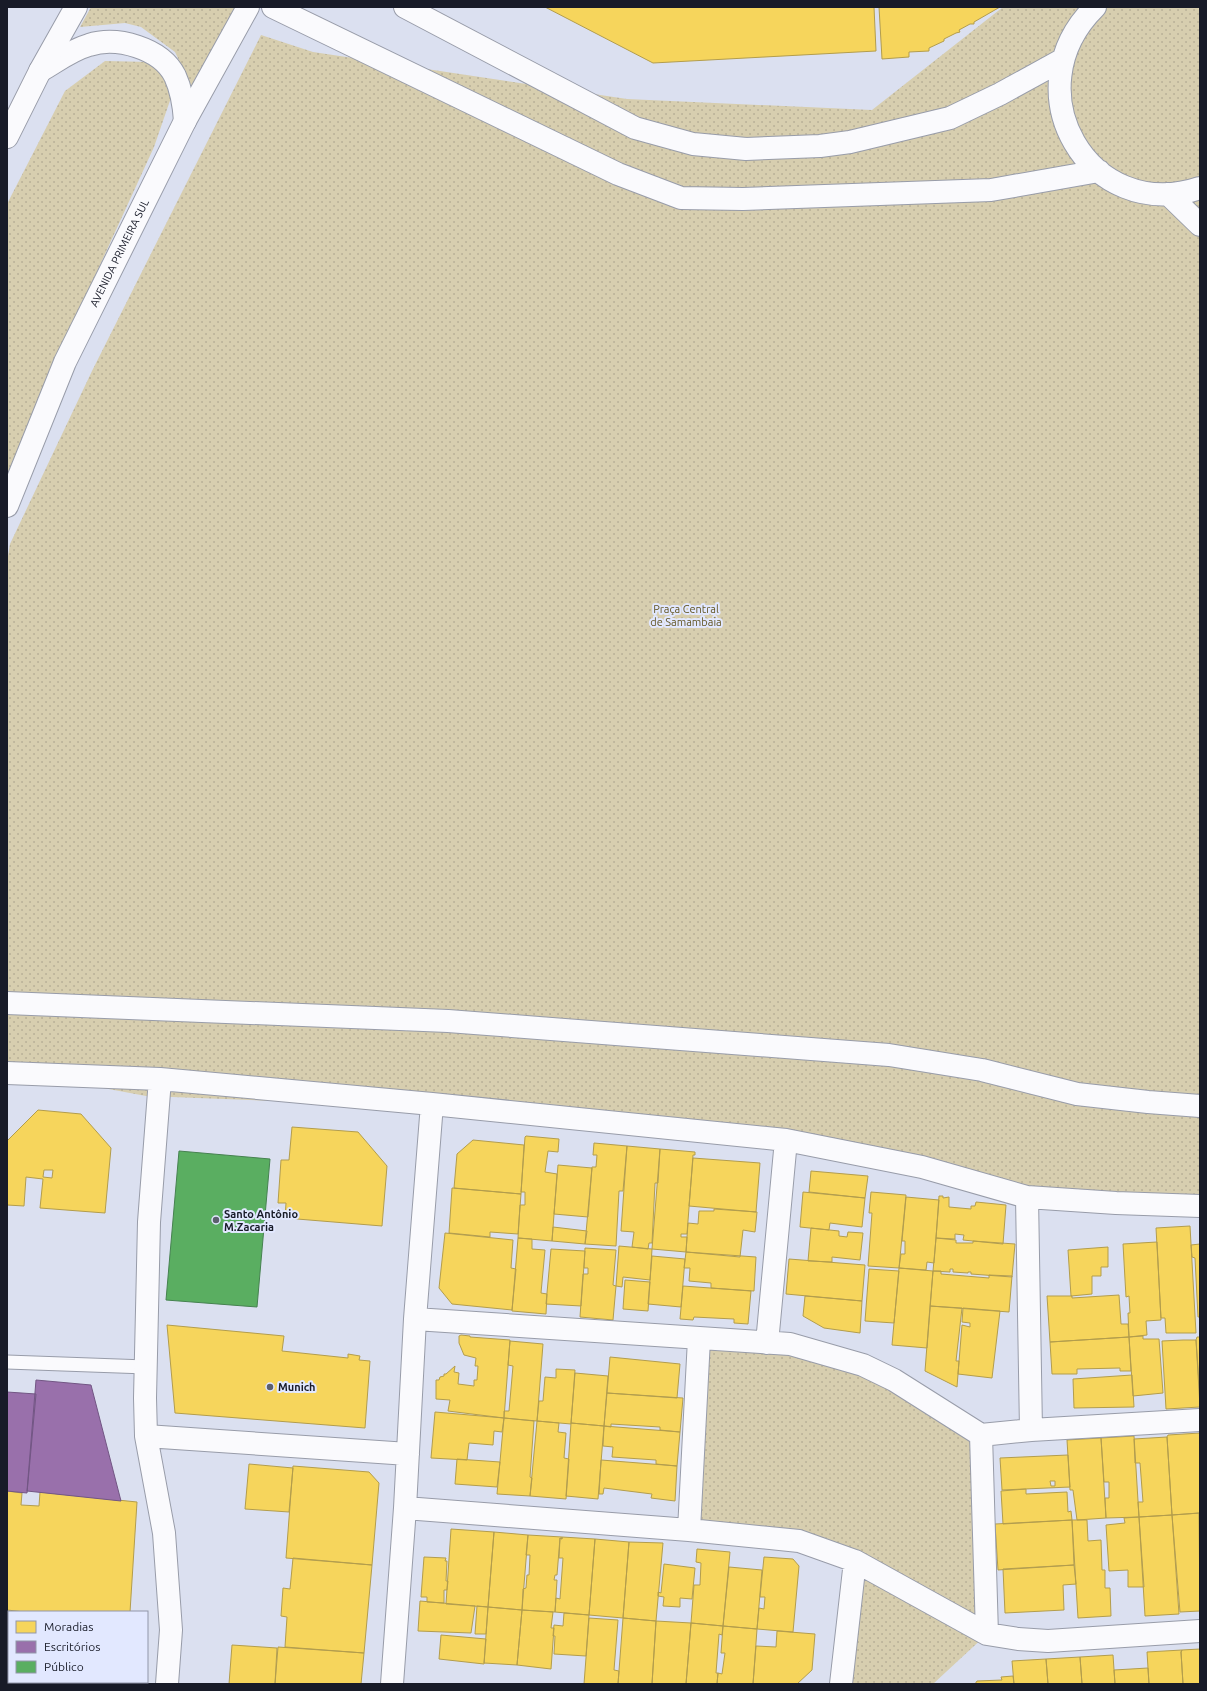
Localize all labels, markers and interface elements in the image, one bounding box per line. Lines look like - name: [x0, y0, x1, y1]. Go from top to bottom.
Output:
- street label: AVENIDA PRIMEIRA SUL: [88, 197, 151, 309]
- park label: Praça Central de Samambaia: [650, 603, 722, 628]
- place label: Santo Antônio M.Zacaria: [224, 1208, 298, 1233]
- marker: Santo Antônio M.Zacaria: [211, 1215, 221, 1225]
- place label: Munich: [278, 1381, 316, 1393]
- marker: Munich: [265, 1382, 275, 1392]
- legend: [8, 1611, 148, 1683]
- text: Moradias: [44, 1620, 93, 1633]
- text: Escritórios: [44, 1640, 100, 1653]
- text: Público: [44, 1660, 84, 1673]

